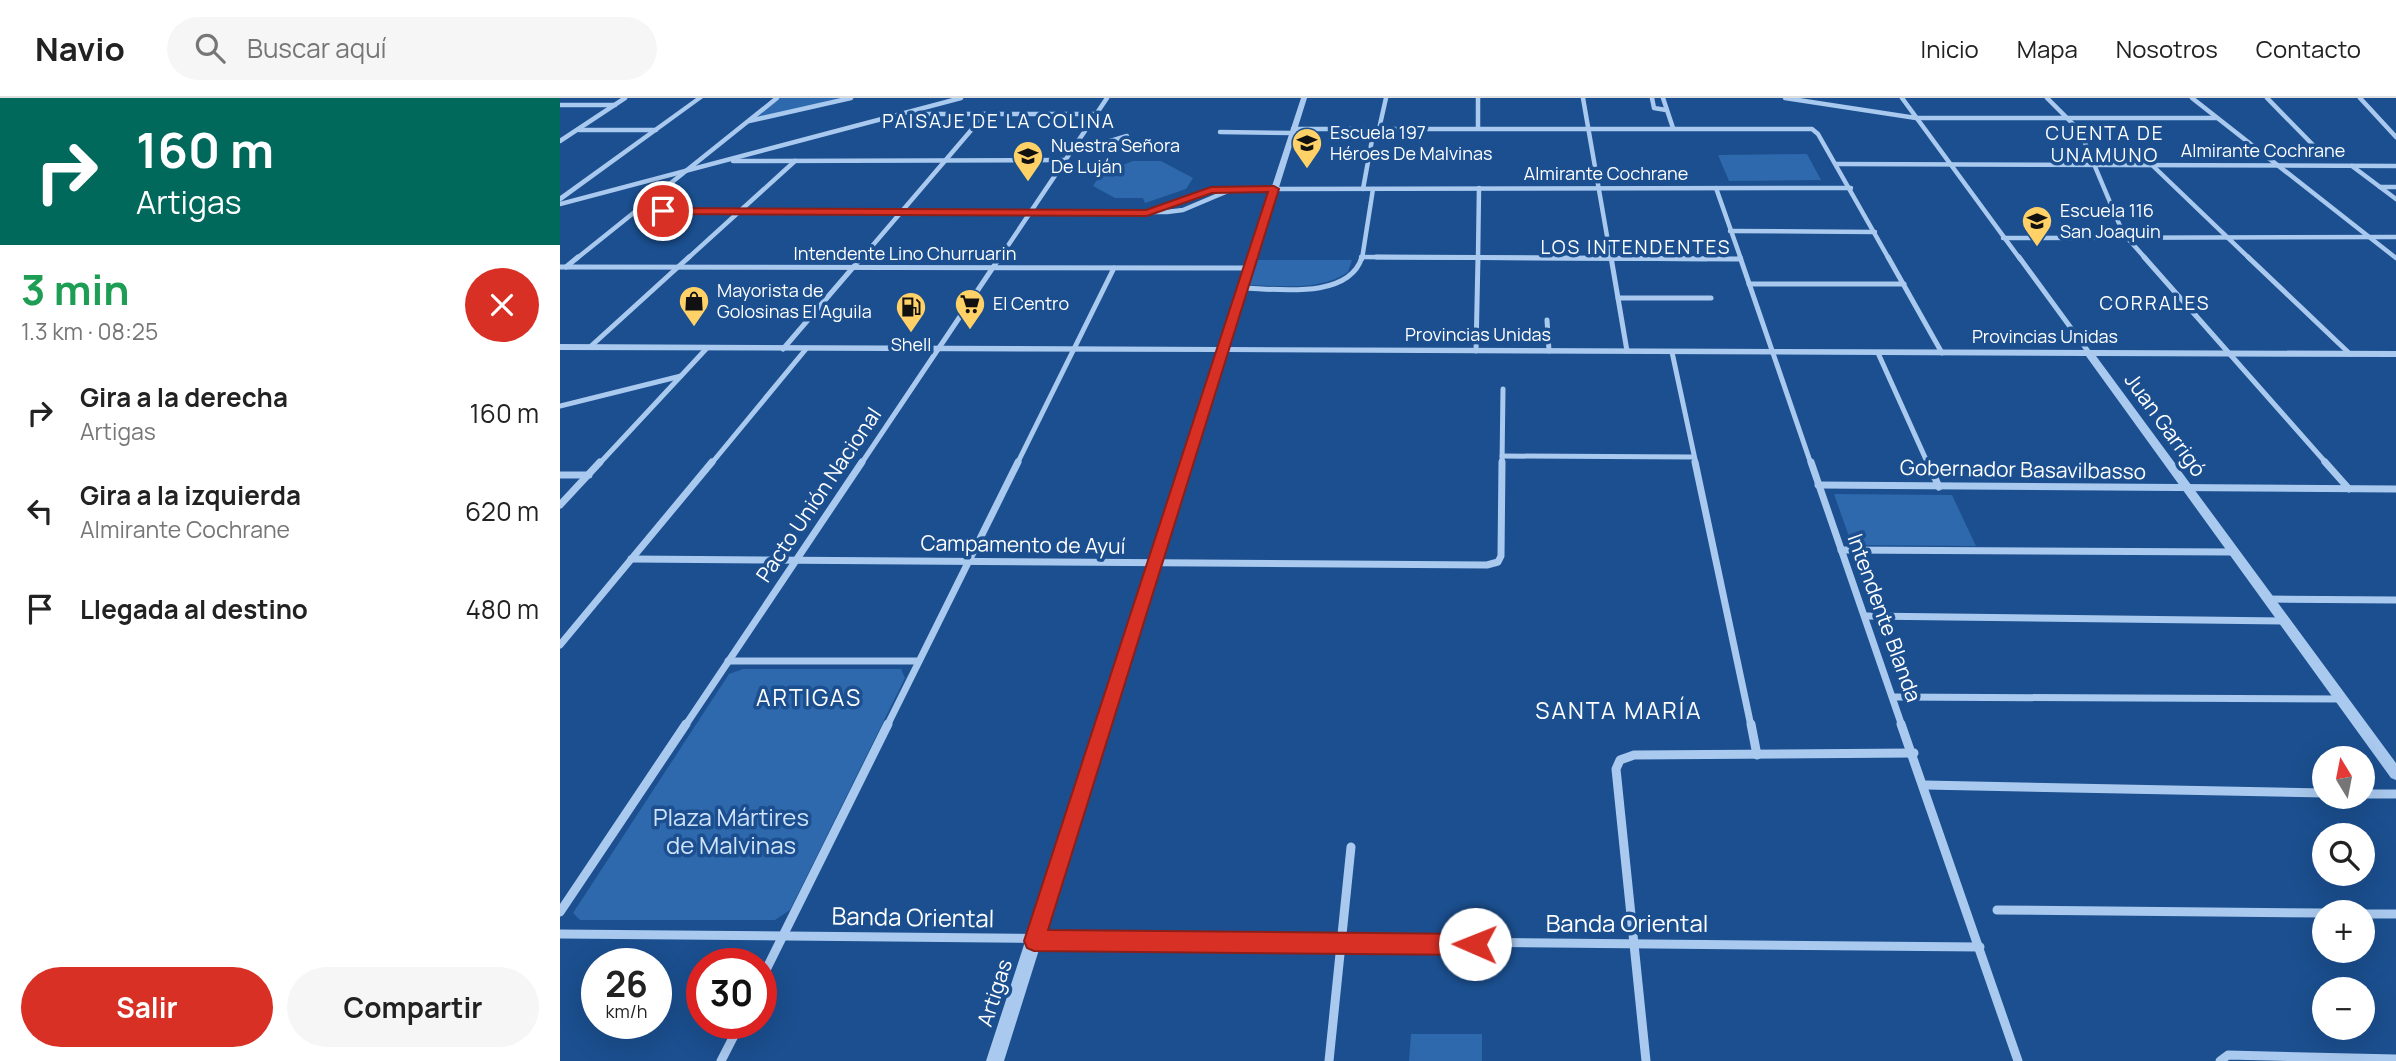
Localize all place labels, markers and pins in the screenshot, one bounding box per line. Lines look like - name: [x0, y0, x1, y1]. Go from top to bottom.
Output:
- place label: Escuela 197 Héroes De Malvinas: [1330, 120, 1492, 165]
- school or university icon: Escuela 197 Héroes De Malvinas: [1290, 126, 1324, 170]
- place label: Nuestra Señora De Luján: [1051, 133, 1180, 178]
- school or university icon: Nuestra Señora De Luján: [1011, 139, 1045, 183]
- pin: [633, 181, 693, 241]
- place label: Escuela 116 San Joaquin: [2060, 198, 2161, 243]
- school or university icon: Escuela 116 San Joaquin: [2020, 204, 2054, 248]
- place label: Mayorista de Golosinas El Aguila: [717, 278, 872, 323]
- shop icon: Mayorista de Golosinas El Aguila: [677, 284, 711, 328]
- supermarket icon: El Centro: [953, 287, 987, 331]
- fuel station icon: Shell: [894, 290, 928, 334]
- place label: El Centro: [993, 291, 1069, 315]
- place label: Shell: [891, 332, 931, 356]

